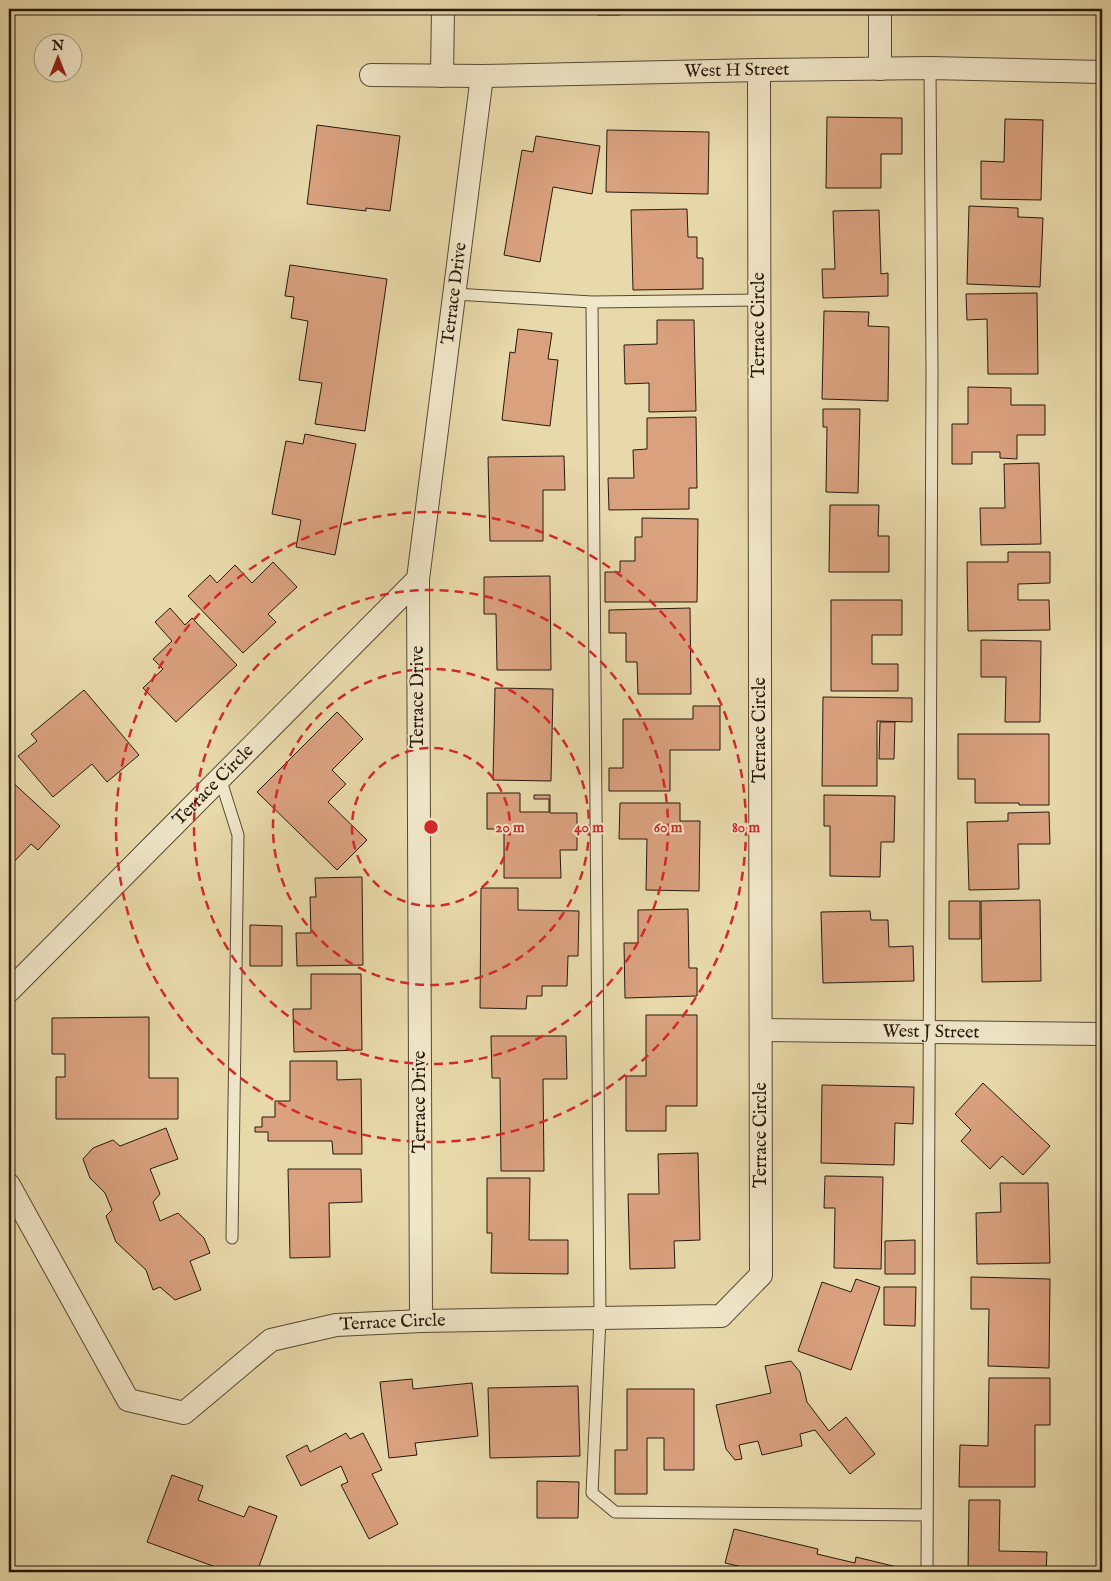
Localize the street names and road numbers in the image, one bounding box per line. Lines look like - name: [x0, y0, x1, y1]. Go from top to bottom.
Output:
- street label: West H Street: [684, 58, 790, 83]
- street label: Terrace Drive: [436, 241, 472, 346]
- street label: Terrace Circle: [748, 272, 771, 378]
- street label: Terrace Drive: [407, 646, 430, 748]
- street label: Terrace Circle: [749, 677, 772, 783]
- street label: Terrace Circle: [168, 740, 259, 831]
- street label: West J Street: [882, 1020, 980, 1044]
- street label: Terrace Drive: [409, 1051, 432, 1153]
- street label: Terrace Circle: [750, 1082, 773, 1188]
- street label: Terrace Circle: [339, 1309, 446, 1336]

